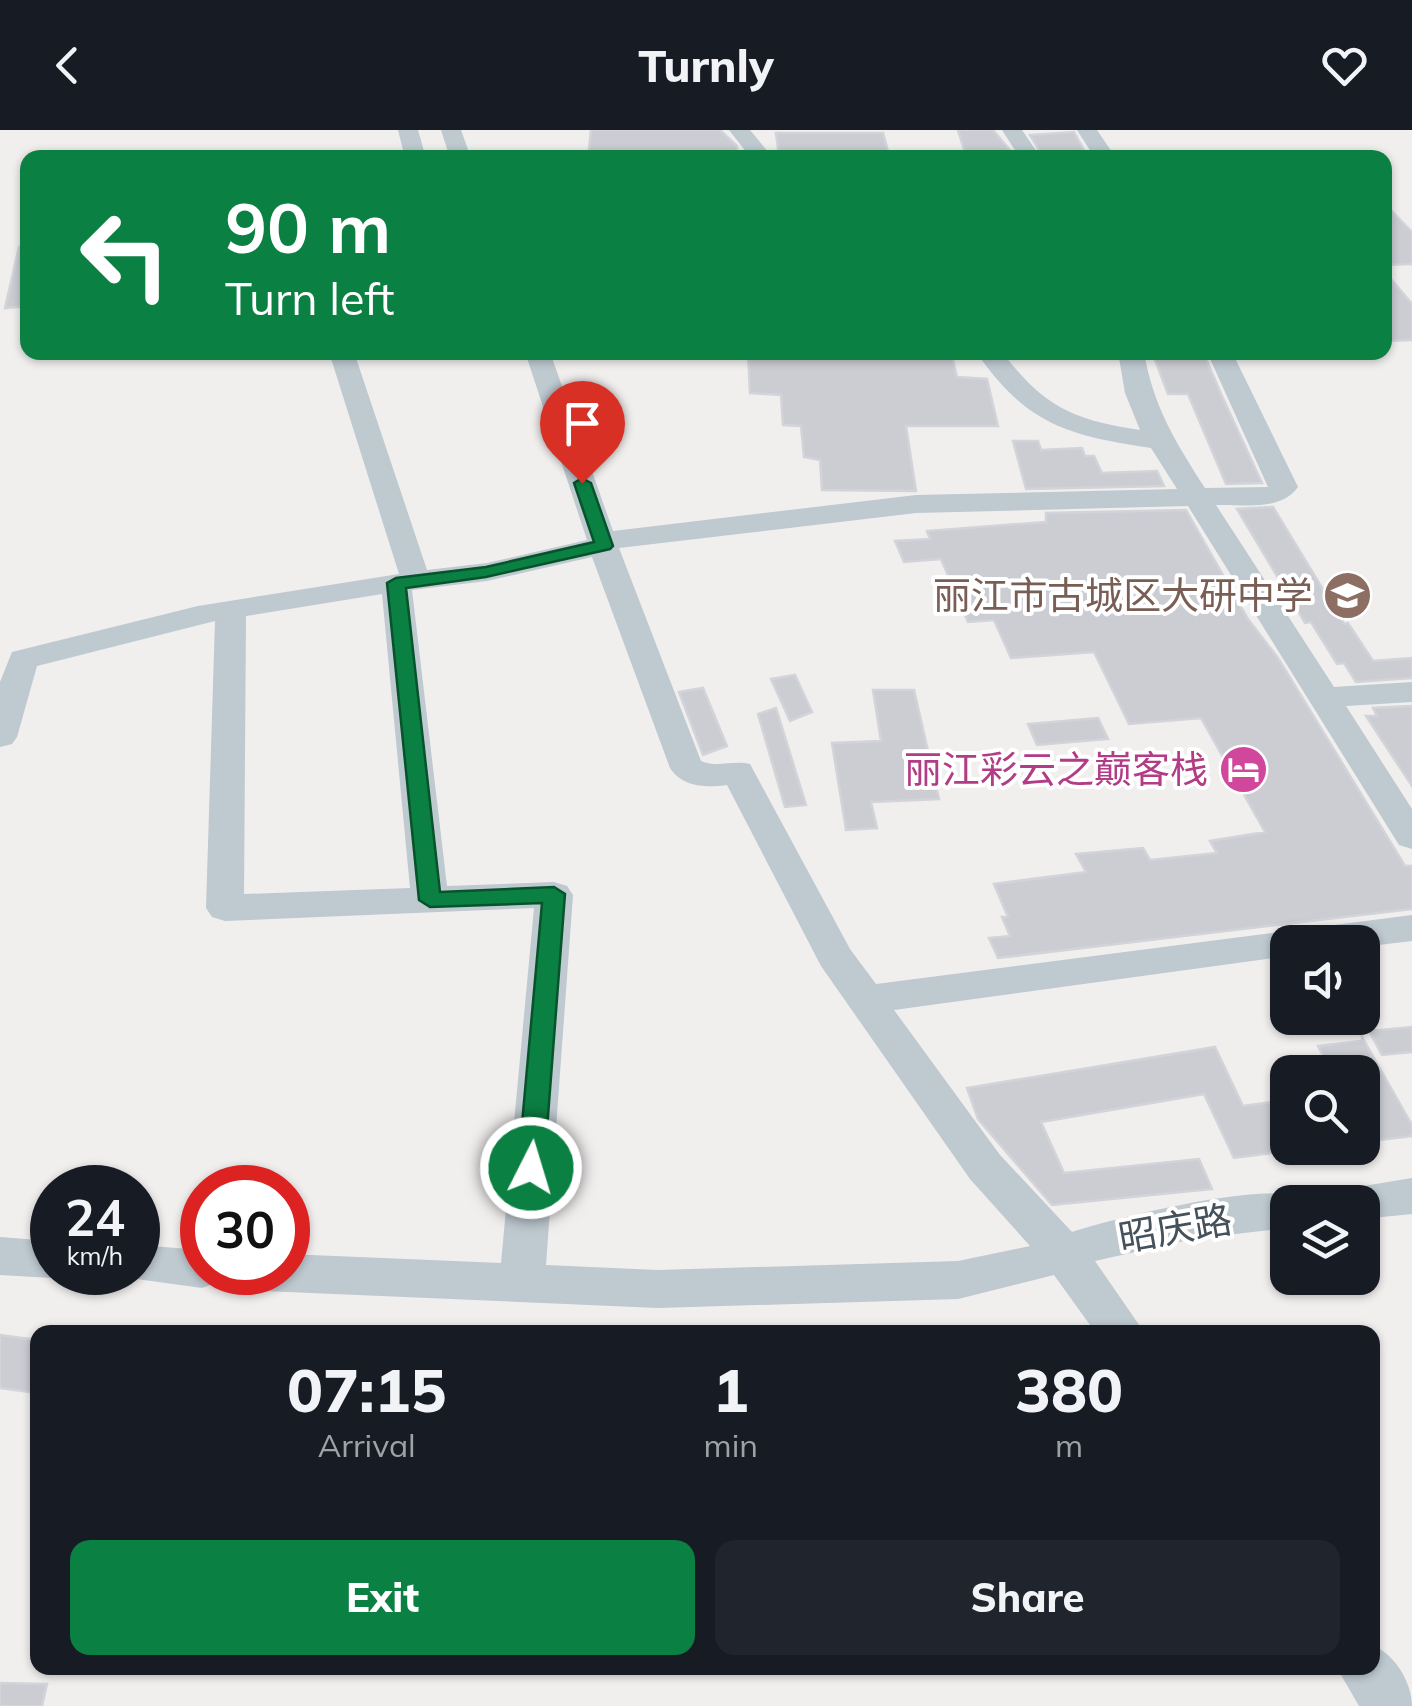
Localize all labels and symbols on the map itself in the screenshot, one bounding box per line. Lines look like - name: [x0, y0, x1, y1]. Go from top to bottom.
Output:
- pin: [540, 381, 625, 484]
- school or university icon: 丽江市古城区大研中学: [1322, 569, 1374, 621]
- place label: 丽江市古城区大研中学: [933, 571, 1313, 619]
- hotel icon: 丽江彩云之巅客栈: [1217, 743, 1269, 795]
- place label: 丽江彩云之巅客栈: [904, 745, 1208, 793]
- position arrow: [479, 1116, 583, 1220]
- speed limit sign: 30: [180, 1165, 310, 1295]
- street label: 昭庆路: [1115, 1194, 1235, 1262]

